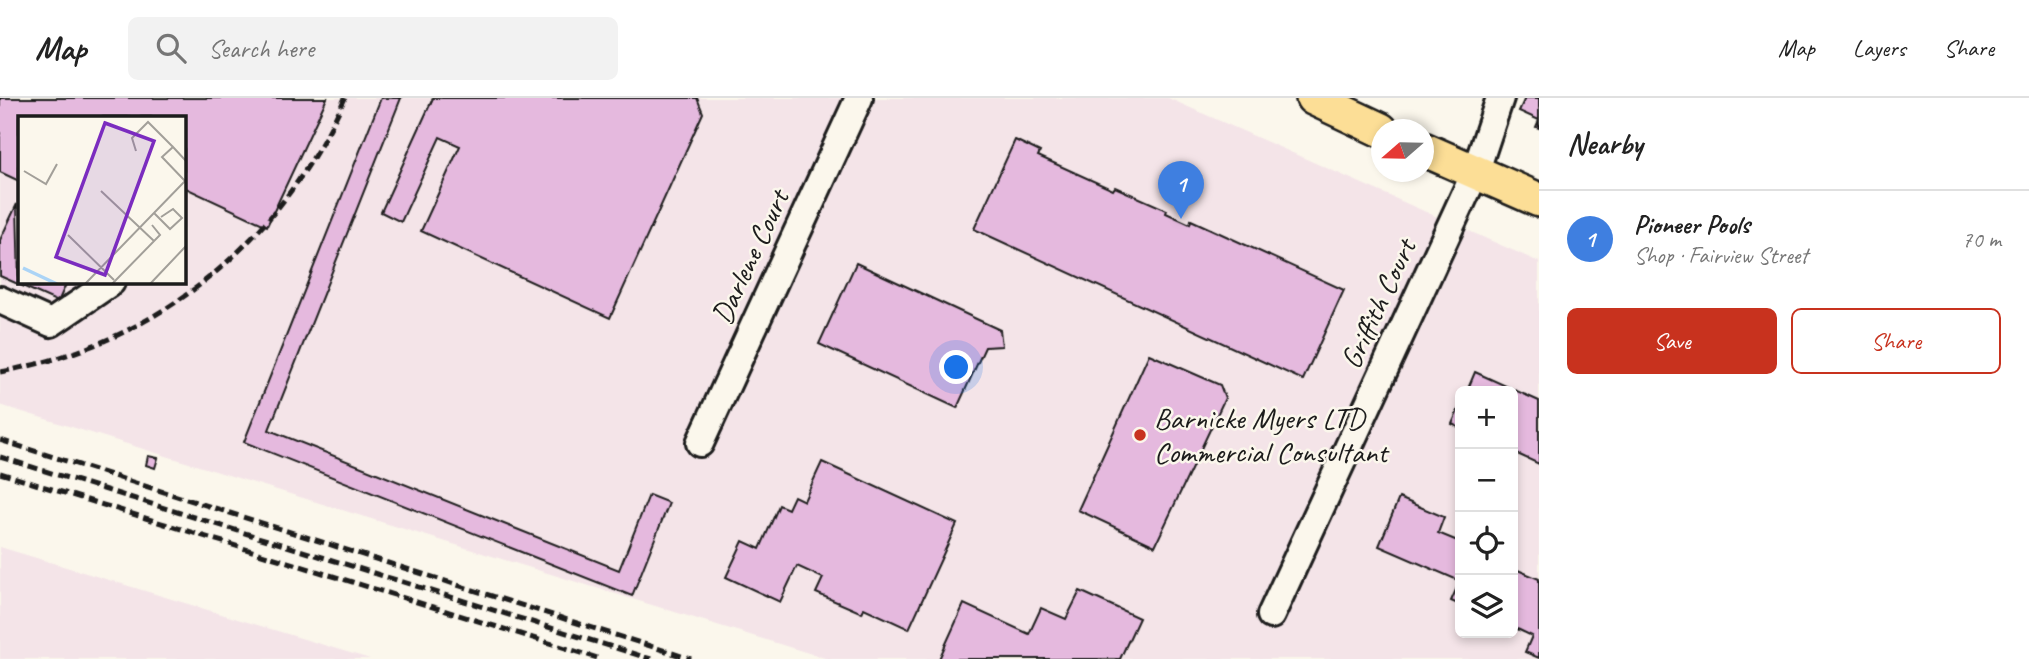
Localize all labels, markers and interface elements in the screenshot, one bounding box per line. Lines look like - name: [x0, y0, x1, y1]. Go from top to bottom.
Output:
- search box: [128, 17, 618, 80]
- text: Map: [35, 27, 86, 69]
- icon: search: [152, 29, 190, 67]
- text: Search here: [208, 32, 314, 65]
- text: Map: [1778, 33, 1815, 63]
- text: Layers: [1853, 33, 1906, 63]
- text: Share: [1944, 33, 1994, 63]
- inset map: [18, 116, 186, 284]
- north arrow: [1371, 119, 1434, 182]
- text: Nearby: [1567, 125, 1643, 163]
- pin: 1: [1158, 161, 1204, 219]
- street label: Darlene Court: [703, 181, 799, 330]
- text: Pioneer Pools: [1634, 208, 1750, 241]
- text: 1: [1585, 225, 1595, 254]
- text: 70 m: [1962, 225, 2001, 254]
- street label: Griffith Court: [1332, 231, 1426, 375]
- text: Shop · Fairview Street: [1634, 241, 1808, 270]
- button: Save: [1567, 308, 1777, 374]
- button: Share: [1791, 308, 2001, 374]
- your location: [939, 350, 973, 384]
- map controls: [1455, 386, 1518, 638]
- button: +: [1455, 386, 1518, 449]
- place label: Barnicke Myers LTD Commercial Consultant: [1154, 399, 1390, 471]
- marker: Barnicke Myers LTD Commercial Consultant: [1132, 427, 1148, 443]
- button: −: [1455, 449, 1518, 512]
- button: locate: [1455, 512, 1518, 575]
- button: layers: [1455, 575, 1518, 638]

